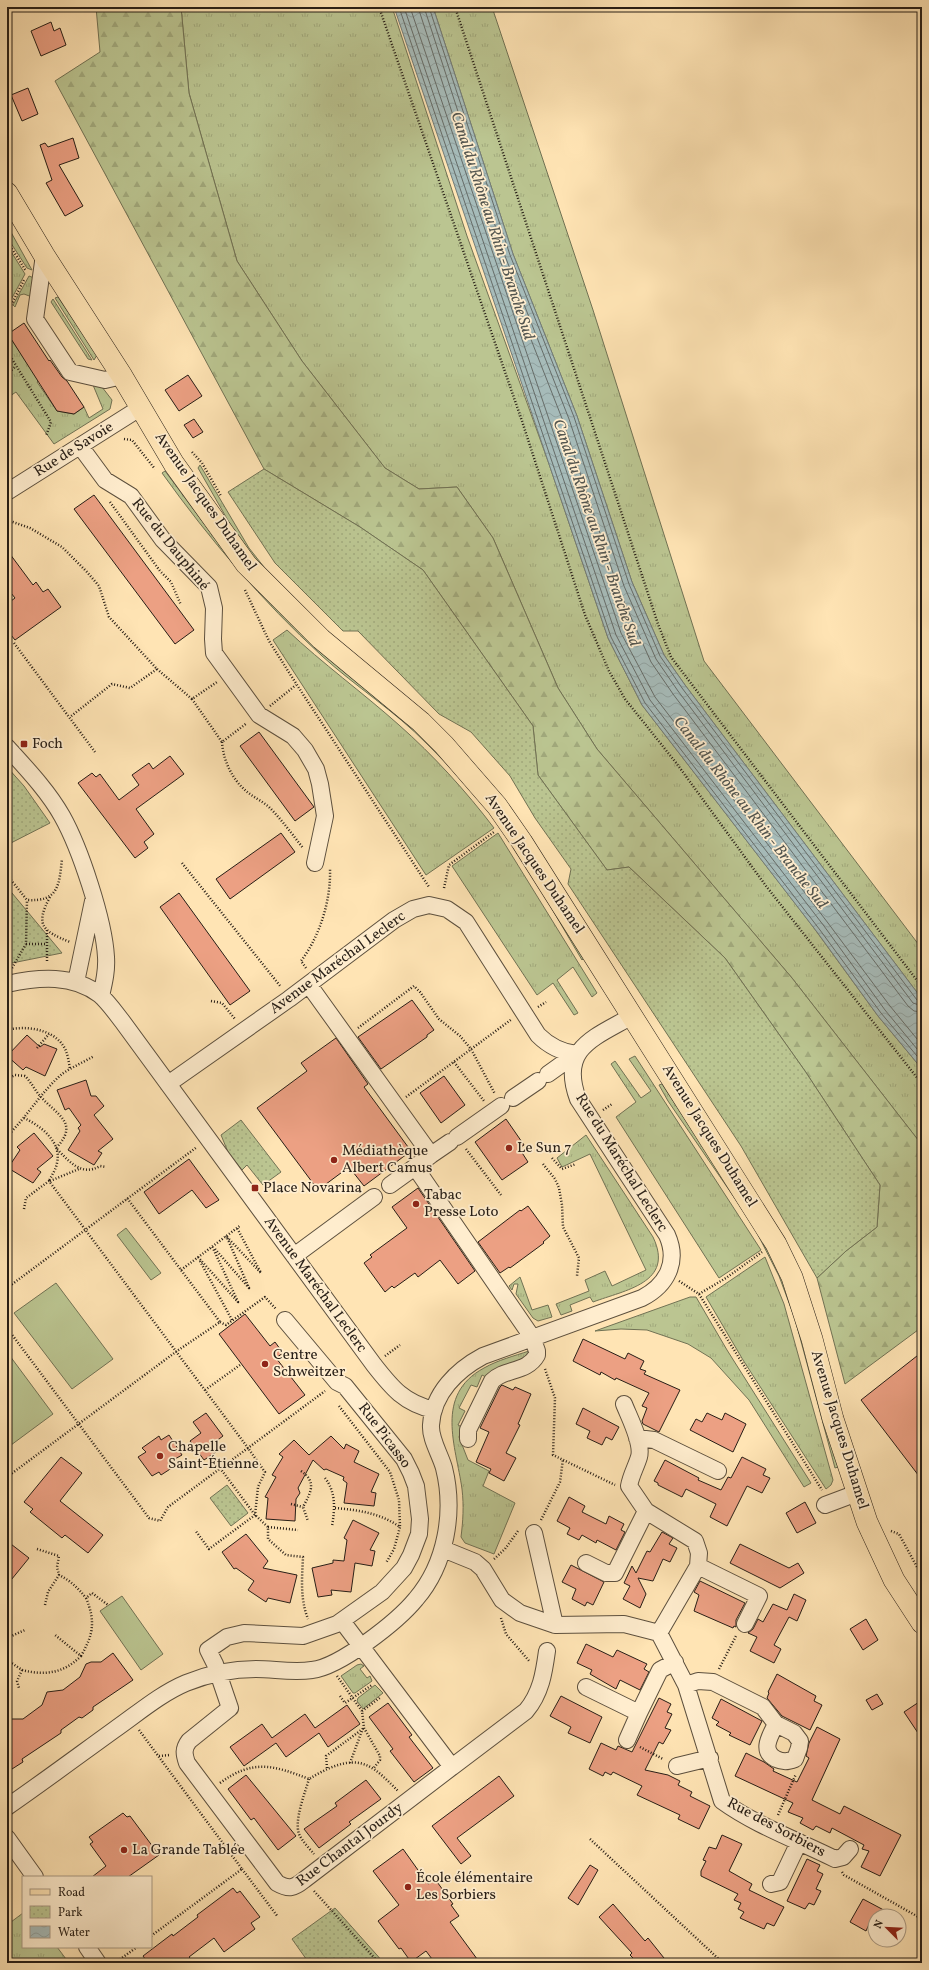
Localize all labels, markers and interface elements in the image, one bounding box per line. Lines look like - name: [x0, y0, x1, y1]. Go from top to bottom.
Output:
- water label: Canal du Rhône au Rhin - Branche Sud: [445, 109, 539, 343]
- water label: Canal du Rhône au Rhin - Branche Sud: [547, 416, 645, 650]
- street label: Rue de Savoie: [30, 417, 118, 483]
- street label: Avenue Jacques Duhamel: [149, 428, 261, 576]
- street label: Rue du Dauphiné: [126, 494, 214, 596]
- water label: Canal du Rhône au Rhin - Branche Sud: [668, 712, 832, 914]
- place label: Foch: [32, 734, 63, 755]
- marker: Foch: [19, 739, 29, 749]
- street label: Avenue Jacques Duhamel: [479, 790, 589, 938]
- street label: Avenue Maréchal Leclerc: [266, 906, 411, 1020]
- street label: Avenue Jacques Duhamel: [656, 1060, 762, 1212]
- street label: Rue du Maréchal Leclerc: [570, 1089, 673, 1237]
- place label: Le Sun 7: [517, 1138, 571, 1159]
- place label: Médiathèque Albert Camus: [342, 1141, 432, 1179]
- marker: Le Sun 7: [504, 1143, 514, 1153]
- marker: Médiathèque Albert Camus: [329, 1155, 339, 1165]
- place label: Place Novarina: [263, 1178, 362, 1199]
- marker: Place Novarina: [250, 1183, 260, 1193]
- place label: Tabac Presse Loto: [424, 1185, 499, 1223]
- marker: Tabac Presse Loto: [411, 1199, 421, 1209]
- street label: Avenue Maréchal Leclerc: [258, 1213, 372, 1358]
- place label: Centre Schweitzer: [273, 1345, 345, 1383]
- street label: Avenue Jacques Duhamel: [805, 1348, 873, 1512]
- marker: Centre Schweitzer: [260, 1359, 270, 1369]
- street label: Rue Picasso: [352, 1399, 416, 1473]
- place label: Chapelle Saint-Étienne: [168, 1437, 259, 1475]
- marker: Chapelle Saint-Étienne: [155, 1451, 165, 1461]
- street label: Rue des Sorbiers: [723, 1793, 829, 1863]
- street label: Rue Chantal Jourdy: [292, 1798, 408, 1892]
- place label: La Grande Tablée: [132, 1840, 245, 1861]
- marker: La Grande Tablée: [119, 1845, 129, 1855]
- place label: École élémentaire Les Sorbiers: [416, 1868, 533, 1906]
- legend: [22, 1876, 152, 1948]
- marker: École élémentaire Les Sorbiers: [403, 1882, 413, 1892]
- text: Road: [58, 1885, 85, 1901]
- text: Park: [58, 1905, 83, 1921]
- north arrow: [867, 1908, 907, 1948]
- text: N: [871, 1918, 888, 1931]
- text: Water: [58, 1925, 90, 1941]

